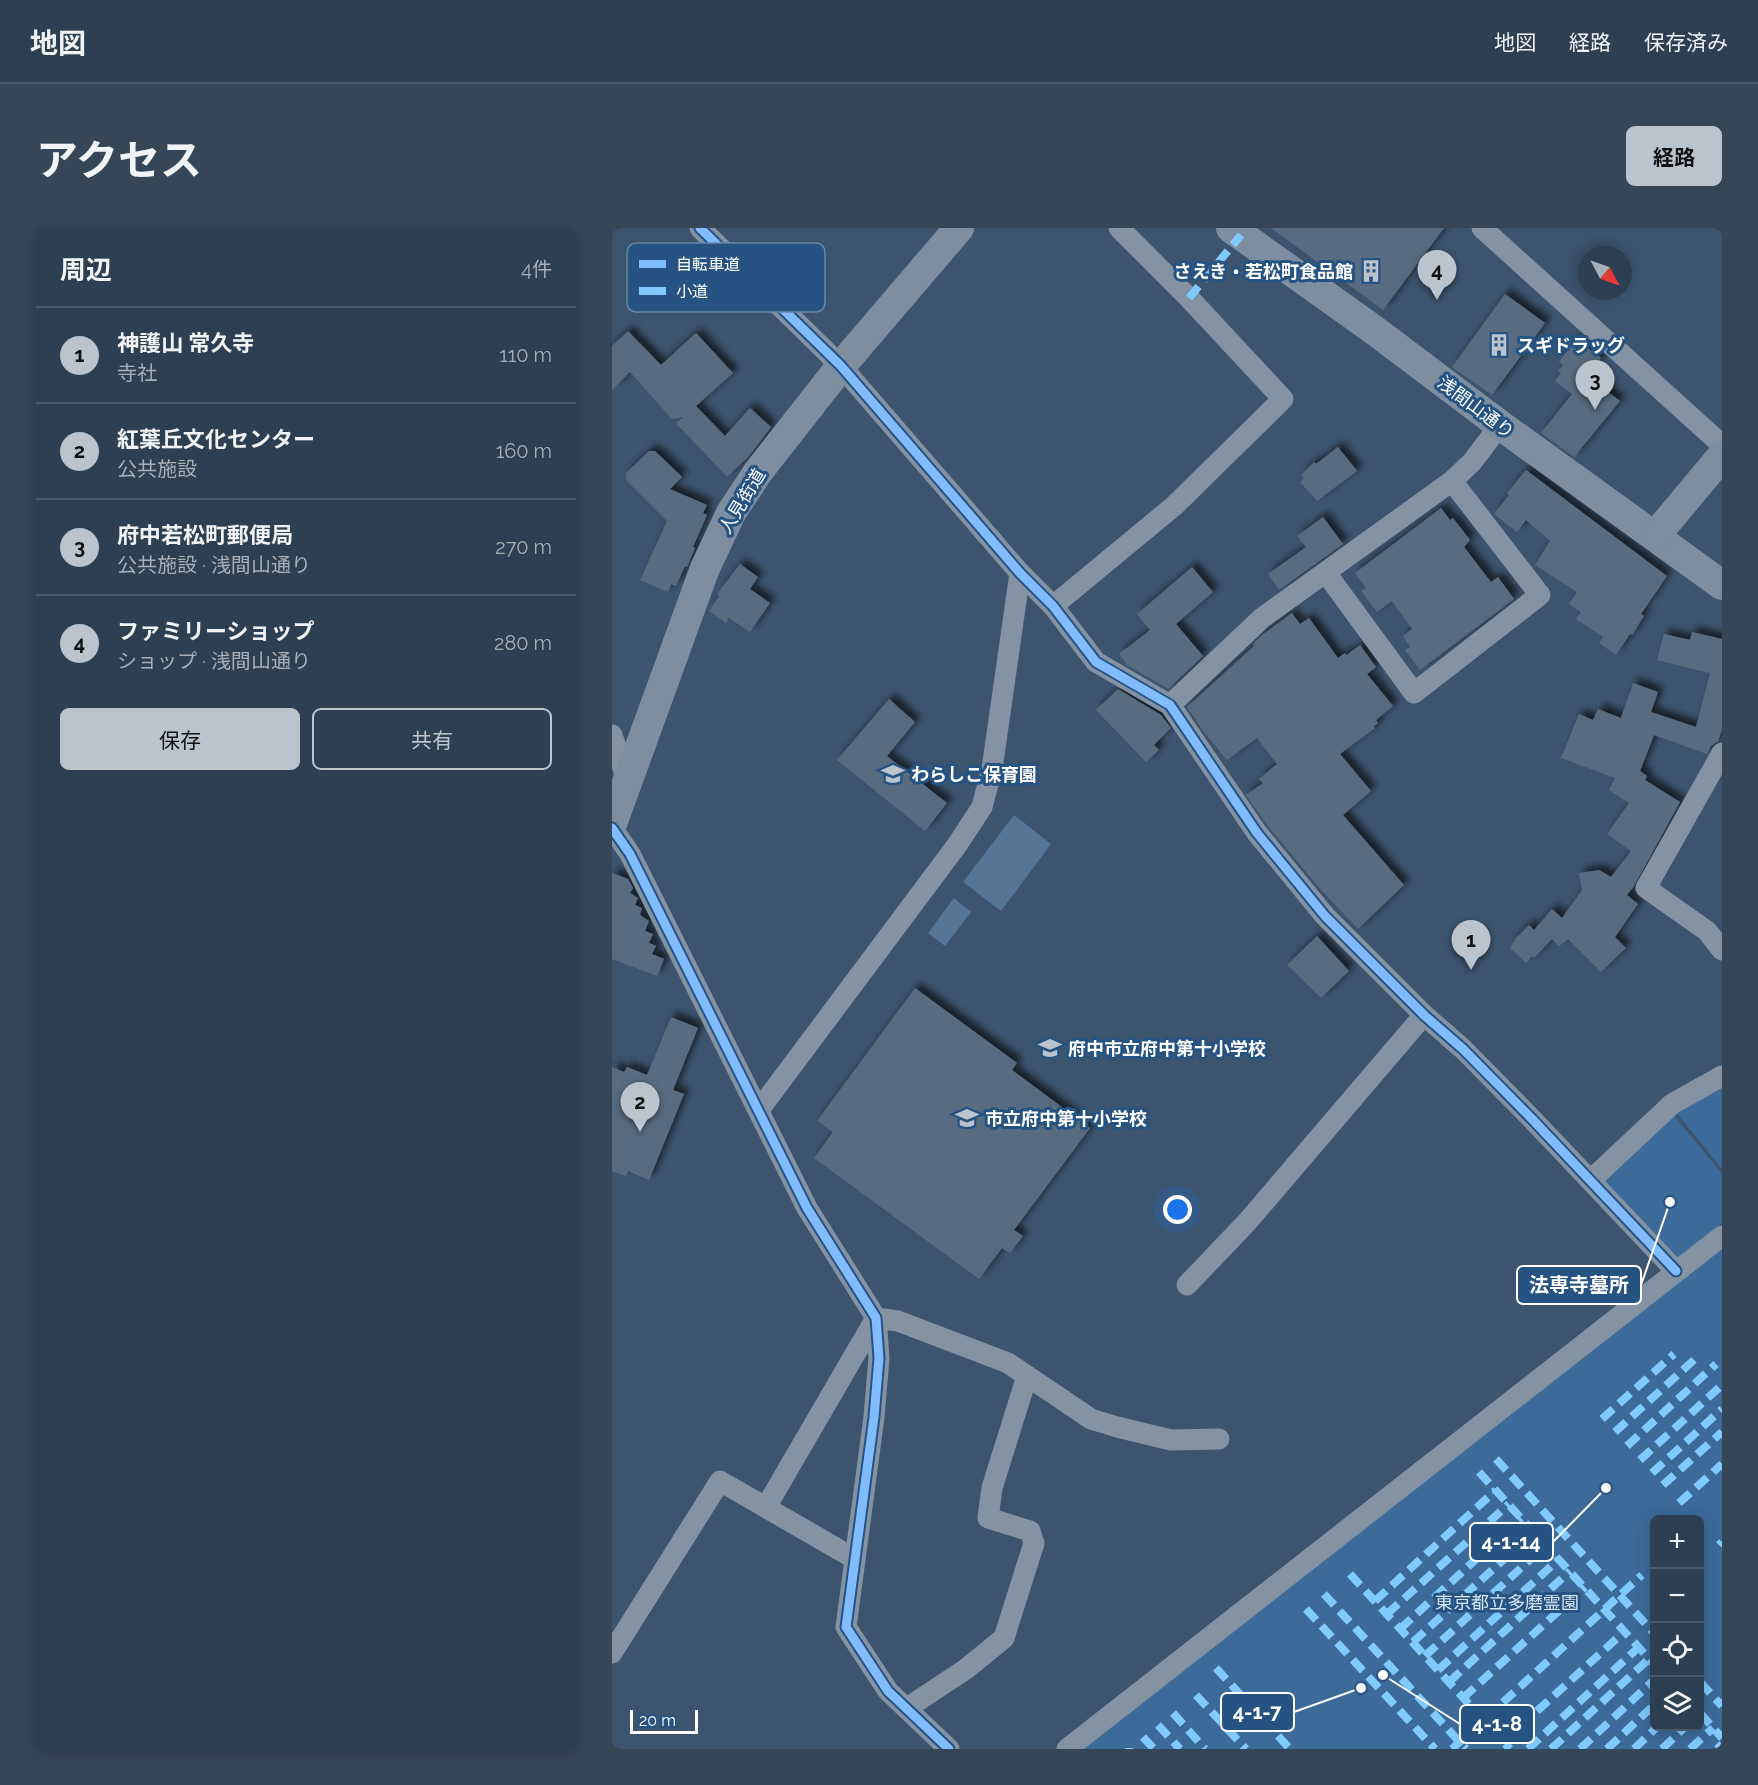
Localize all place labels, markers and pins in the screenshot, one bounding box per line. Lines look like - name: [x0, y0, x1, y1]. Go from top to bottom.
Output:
- pin: 4: [1418, 250, 1456, 300]
- building icon: さえき・若松町食品館: [1358, 258, 1384, 284]
- place label: さえき・若松町食品館: [1174, 261, 1353, 282]
- building icon: スギドラッグ: [1486, 332, 1512, 358]
- place label: スギドラッグ: [1517, 335, 1625, 356]
- pin: 3: [1576, 360, 1614, 410]
- school or university icon: わらしこ保育園: [880, 761, 906, 787]
- place label: わらしこ保育園: [911, 764, 1037, 785]
- pin: 1: [1452, 920, 1490, 970]
- school or university icon: 府中市立府中第十小学校: [1037, 1035, 1063, 1061]
- place label: 府中市立府中第十小学校: [1068, 1038, 1266, 1059]
- pin: 2: [621, 1082, 660, 1132]
- school or university icon: 市立府中第十小学校: [954, 1105, 980, 1131]
- place label: 市立府中第十小学校: [985, 1108, 1147, 1129]
- callout: 法専寺墓所: [1517, 1266, 1641, 1304]
- callout: 4-1-14: [1470, 1523, 1553, 1561]
- callout: 4-1-7: [1221, 1693, 1294, 1731]
- callout: 4-1-8: [1460, 1705, 1534, 1743]

